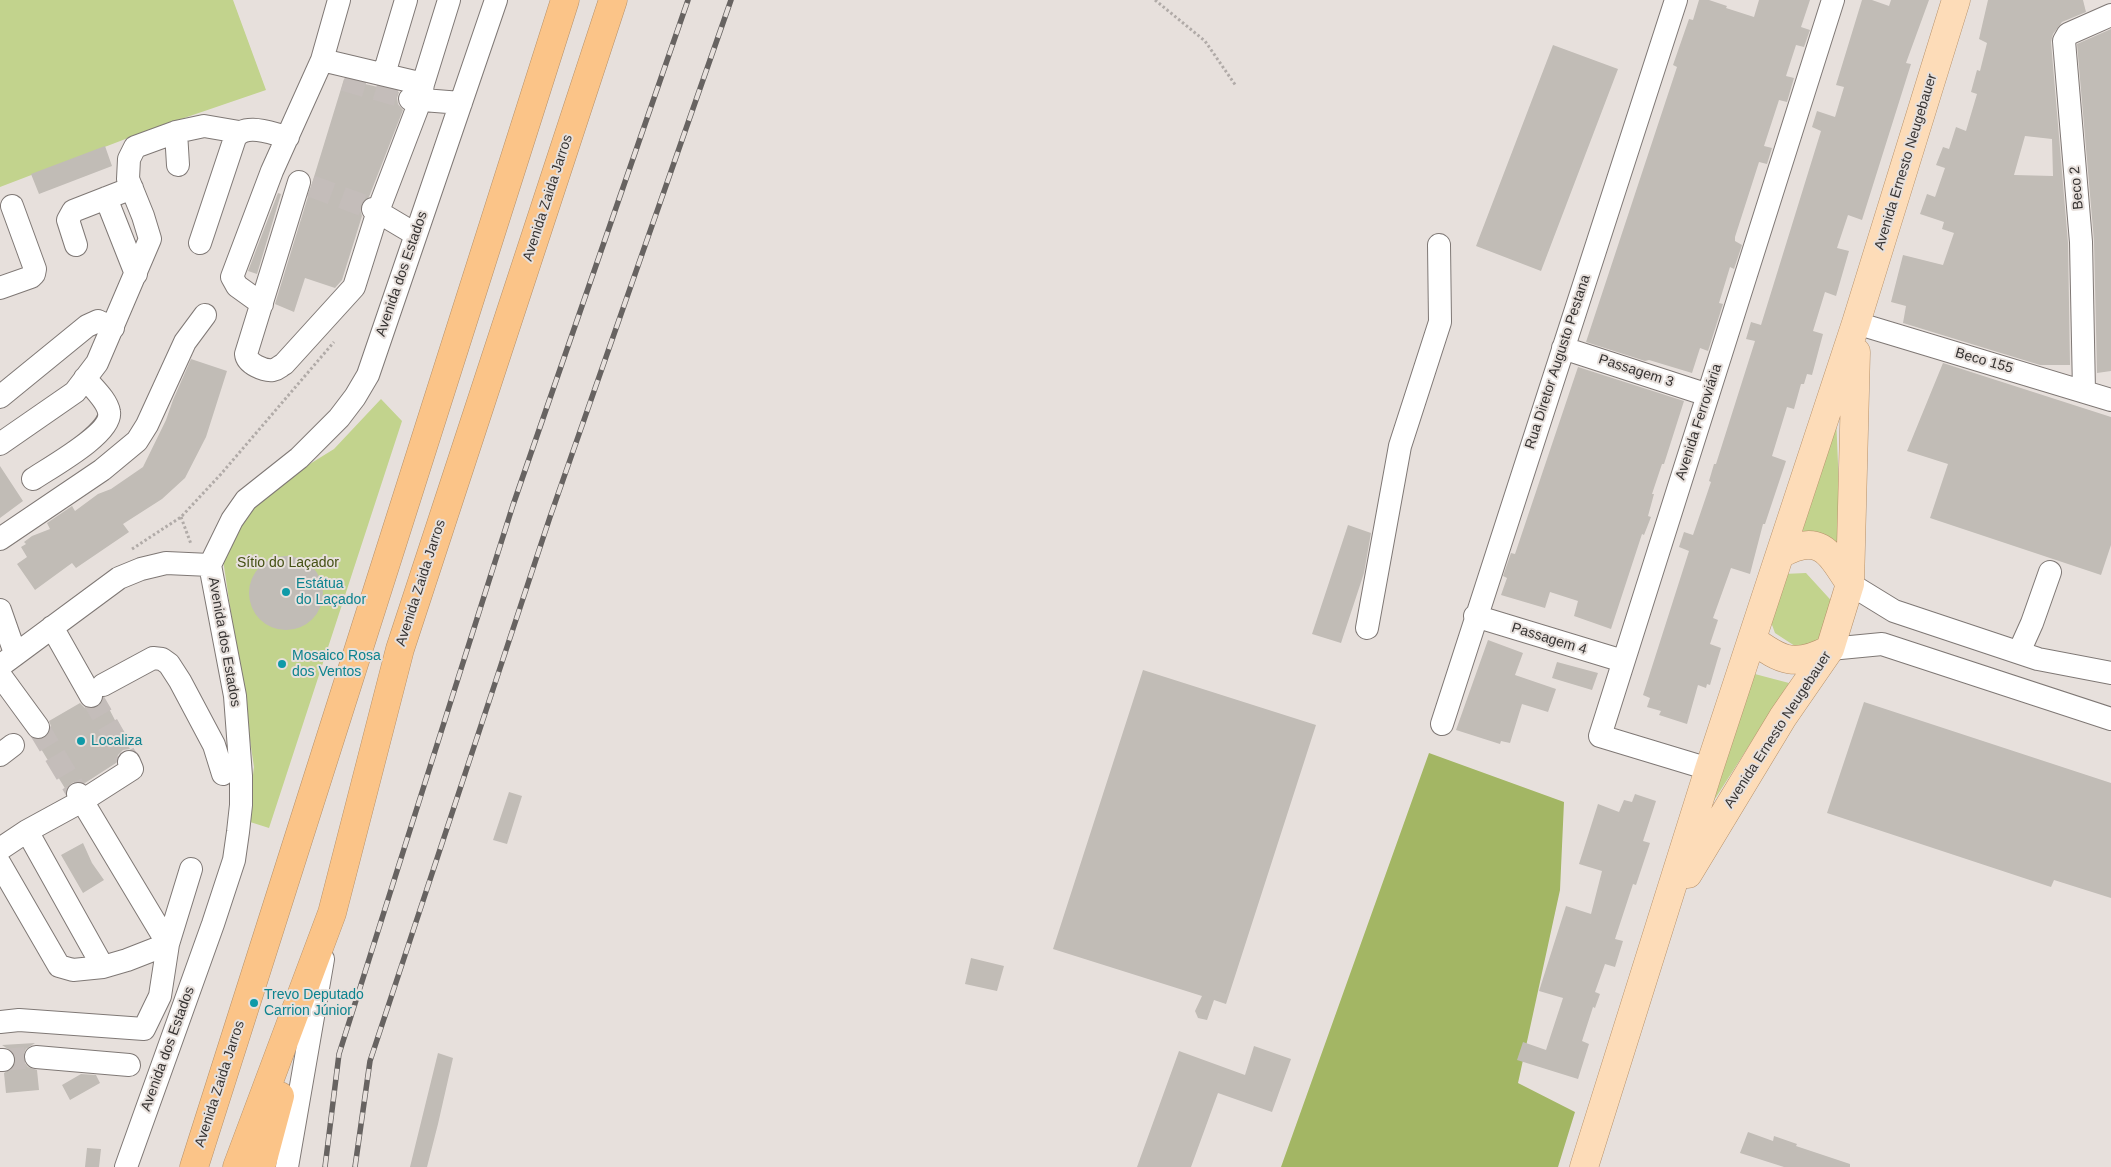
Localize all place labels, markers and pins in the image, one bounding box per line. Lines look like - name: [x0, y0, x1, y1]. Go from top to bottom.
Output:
- place label: Estátua do Laçador: [296, 576, 366, 608]
- marker: Estátua do Laçador: [280, 586, 292, 598]
- place label: Mosaico Rosa dos Ventos: [292, 648, 381, 680]
- marker: Mosaico Rosa dos Ventos: [276, 658, 288, 670]
- place label: Localiza: [91, 733, 142, 749]
- marker: Localiza: [75, 735, 87, 747]
- place label: Trevo Deputado Carrion Júnior: [264, 987, 364, 1020]
- marker: Trevo Deputado Carrion Júnior: [248, 997, 260, 1009]

